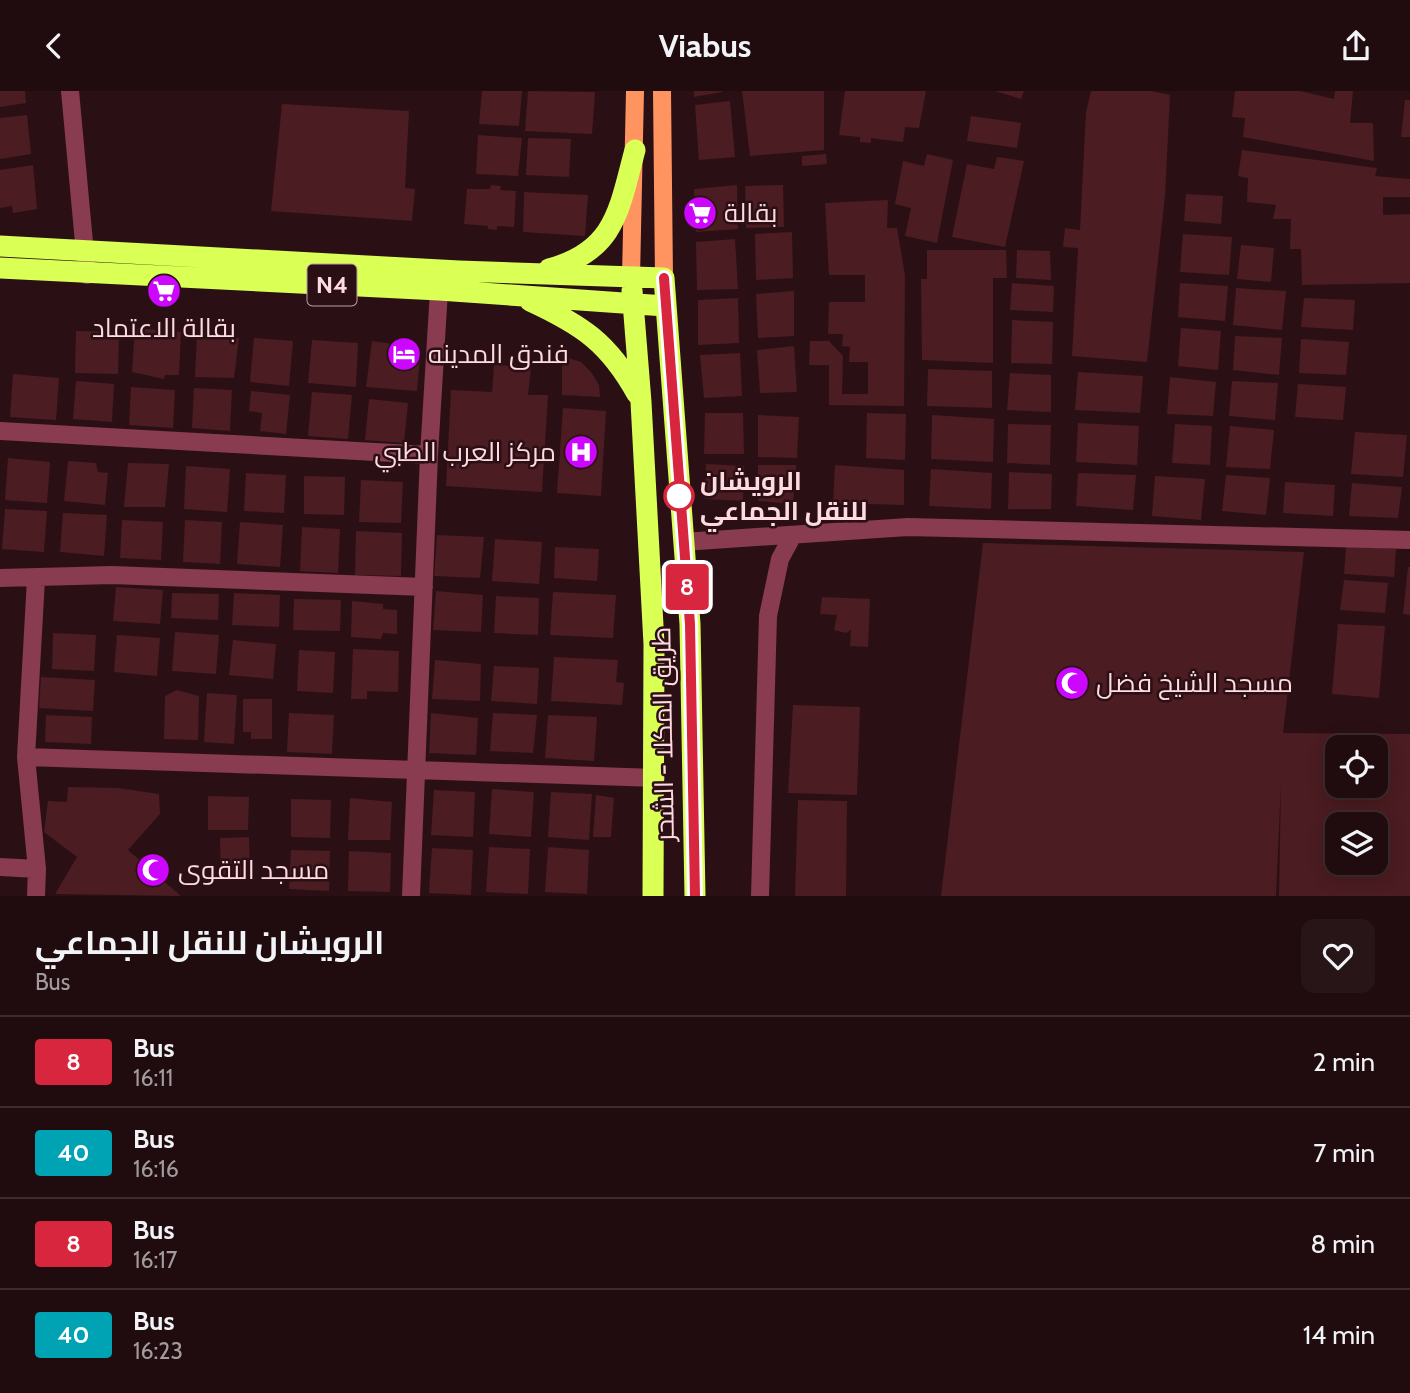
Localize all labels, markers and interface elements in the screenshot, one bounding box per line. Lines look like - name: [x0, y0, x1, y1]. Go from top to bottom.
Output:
- text: Viabus: [659, 26, 751, 65]
- icon: back: [35, 27, 73, 65]
- icon: share: [1337, 27, 1375, 65]
- supermarket icon: بقالة: [681, 194, 719, 232]
- place label: بقالة: [724, 197, 777, 229]
- road number: N4: [308, 265, 356, 305]
- supermarket icon: بقالة الاعتماد: [145, 272, 183, 310]
- place label: بقالة الاعتماد: [92, 312, 236, 344]
- hotel icon: فندق المدينه: [385, 335, 423, 373]
- place label: فندق المدينه: [428, 338, 569, 370]
- hospital icon: مركز العرب الطبي: [562, 433, 600, 471]
- place label: مركز العرب الطبي: [374, 436, 556, 473]
- place label: الرويشان للنقل الجماعي: [700, 465, 867, 532]
- marker: الرويشان للنقل الجماعي: [664, 481, 694, 511]
- line badge: 8: [664, 564, 710, 610]
- text: 8: [680, 572, 694, 601]
- street label: طريق المكلا - الشحر: [645, 627, 681, 843]
- mosque icon: مسجد الشيخ فضل: [1053, 664, 1091, 702]
- place label: مسجد الشيخ فضل: [1096, 667, 1293, 700]
- map controls: [1325, 735, 1388, 875]
- button: locate: [1325, 735, 1388, 798]
- button: layers: [1325, 812, 1388, 875]
- mosque icon: مسجد التقوى: [134, 851, 172, 889]
- place label: مسجد التقوى: [178, 854, 329, 886]
- button: heart: [1301, 919, 1375, 993]
- text: الرويشان للنقل الجماعي: [35, 922, 384, 962]
- text: Bus: [35, 968, 70, 996]
- text: Bus: [133, 1032, 174, 1064]
- text: 2 min: [1313, 1046, 1375, 1078]
- text: 8: [66, 1047, 81, 1076]
- text: 16:11: [133, 1064, 173, 1092]
- text: Bus: [133, 1123, 174, 1155]
- text: 7 min: [1313, 1137, 1375, 1169]
- text: 40: [58, 1138, 89, 1167]
- text: 16:16: [133, 1155, 179, 1183]
- text: Bus: [133, 1214, 174, 1246]
- text: 8 min: [1311, 1228, 1375, 1260]
- text: 8: [66, 1229, 81, 1258]
- text: 16:17: [133, 1246, 177, 1274]
- text: Bus: [133, 1305, 174, 1337]
- text: 14 min: [1303, 1319, 1375, 1351]
- text: 40: [58, 1320, 89, 1349]
- text: 16:23: [133, 1337, 183, 1365]

